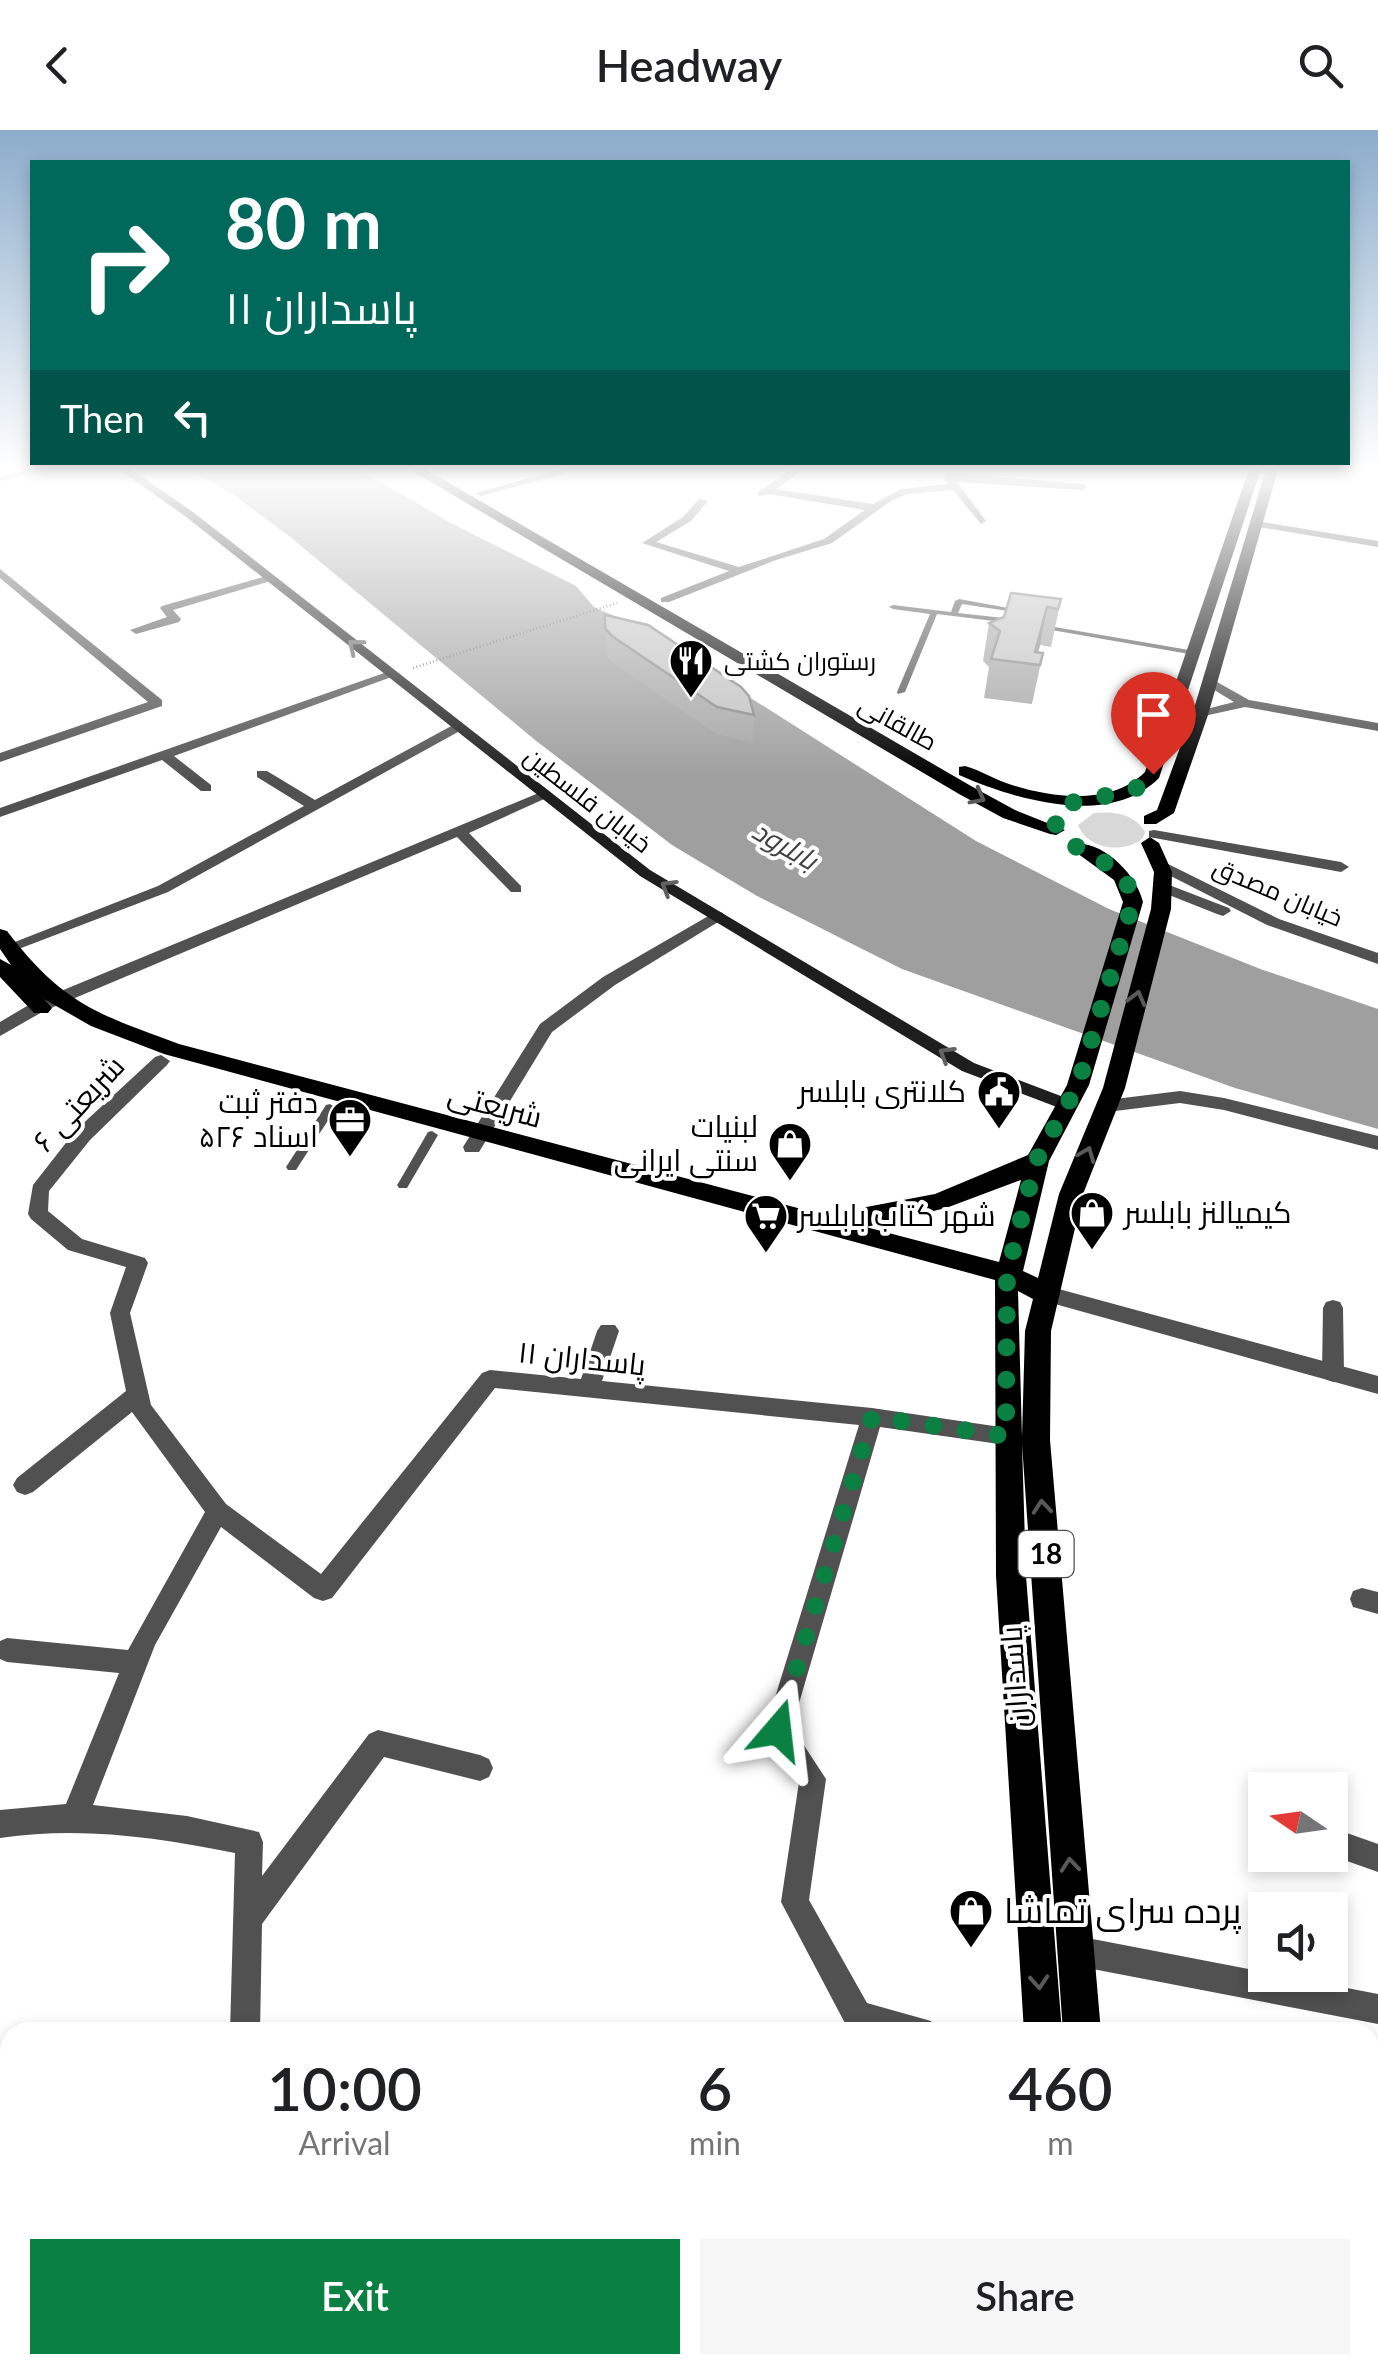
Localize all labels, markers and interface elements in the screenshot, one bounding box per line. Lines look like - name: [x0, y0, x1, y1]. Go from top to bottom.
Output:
- icon: back: [30, 38, 85, 93]
- text: Headway: [596, 38, 782, 92]
- icon: search: [1293, 38, 1348, 93]
- text: 80 m: [225, 180, 382, 264]
- icon: right: [60, 200, 190, 330]
- text: پاسداران ۱۱: [225, 280, 417, 334]
- icon: left: [165, 390, 220, 445]
- text: Then: [60, 395, 145, 441]
- restaurant icon: رستوران کشتی: [668, 638, 714, 699]
- one-way arrow: [349, 640, 367, 658]
- place label: رستوران کشتی: [724, 645, 876, 676]
- pin: [1111, 672, 1196, 775]
- icon: arrive: [1126, 687, 1181, 742]
- street label: طالقانی: [854, 688, 943, 757]
- street label: خیابان فلسطین: [518, 740, 658, 859]
- one-way arrow: [968, 785, 986, 804]
- water label: بابلرود: [747, 812, 825, 878]
- street label: خیابان مصدق: [1208, 850, 1348, 934]
- one-way arrow: [661, 880, 679, 899]
- one-way arrow: [1126, 990, 1147, 1008]
- street label: شریعتی ۶: [24, 1047, 132, 1159]
- one-way arrow: [939, 1047, 957, 1066]
- public building icon: کلانتری بابلسر: [976, 1069, 1022, 1130]
- place label: کلانتری بابلسر: [796, 1072, 966, 1109]
- street label: شریعتی: [444, 1074, 546, 1136]
- place label: دفتر ثبت اسناد ۵۲۶: [199, 1083, 318, 1153]
- office icon: دفتر ثبت اسناد ۵۲۶: [327, 1097, 373, 1158]
- place label: لبنیات سنتی ایرانی: [614, 1107, 758, 1179]
- shop icon: لبنیات سنتی ایرانی: [767, 1121, 813, 1182]
- one-way arrow: [1076, 1146, 1096, 1164]
- shop icon: کیمیالنز بابلسر: [1069, 1190, 1115, 1251]
- supermarket icon: شهر کتاب بابلسر: [743, 1193, 789, 1254]
- place label: کیمیالنز بابلسر: [1122, 1193, 1292, 1230]
- place label: شهر کتاب بابلسر: [796, 1196, 995, 1234]
- street label: پاسداران ۱۱: [516, 1332, 648, 1385]
- one-way arrow: [1031, 1498, 1053, 1514]
- road number: 18: [1018, 1531, 1074, 1577]
- street label: پاسداران: [992, 1625, 1038, 1729]
- position arrow: [726, 1678, 830, 1782]
- north arrow: [1248, 1772, 1348, 1872]
- map controls: [1248, 1772, 1348, 1992]
- one-way arrow: [1060, 1857, 1082, 1873]
- shop icon: پرده سرای تماشا: [948, 1888, 994, 1949]
- place label: پرده سرای تماشا: [1004, 1888, 1241, 1934]
- button: sound: [1248, 1892, 1348, 1992]
- one-way arrow: [1028, 1975, 1050, 1991]
- text: 10:00: [267, 2052, 422, 2124]
- text: 6: [698, 2052, 732, 2124]
- text: 460: [1008, 2052, 1113, 2124]
- text: Arrival: [298, 2123, 391, 2162]
- text: min: [689, 2123, 741, 2162]
- text: m: [1047, 2123, 1074, 2162]
- button: Exit: [30, 2239, 680, 2354]
- button: Share: [700, 2239, 1350, 2354]

